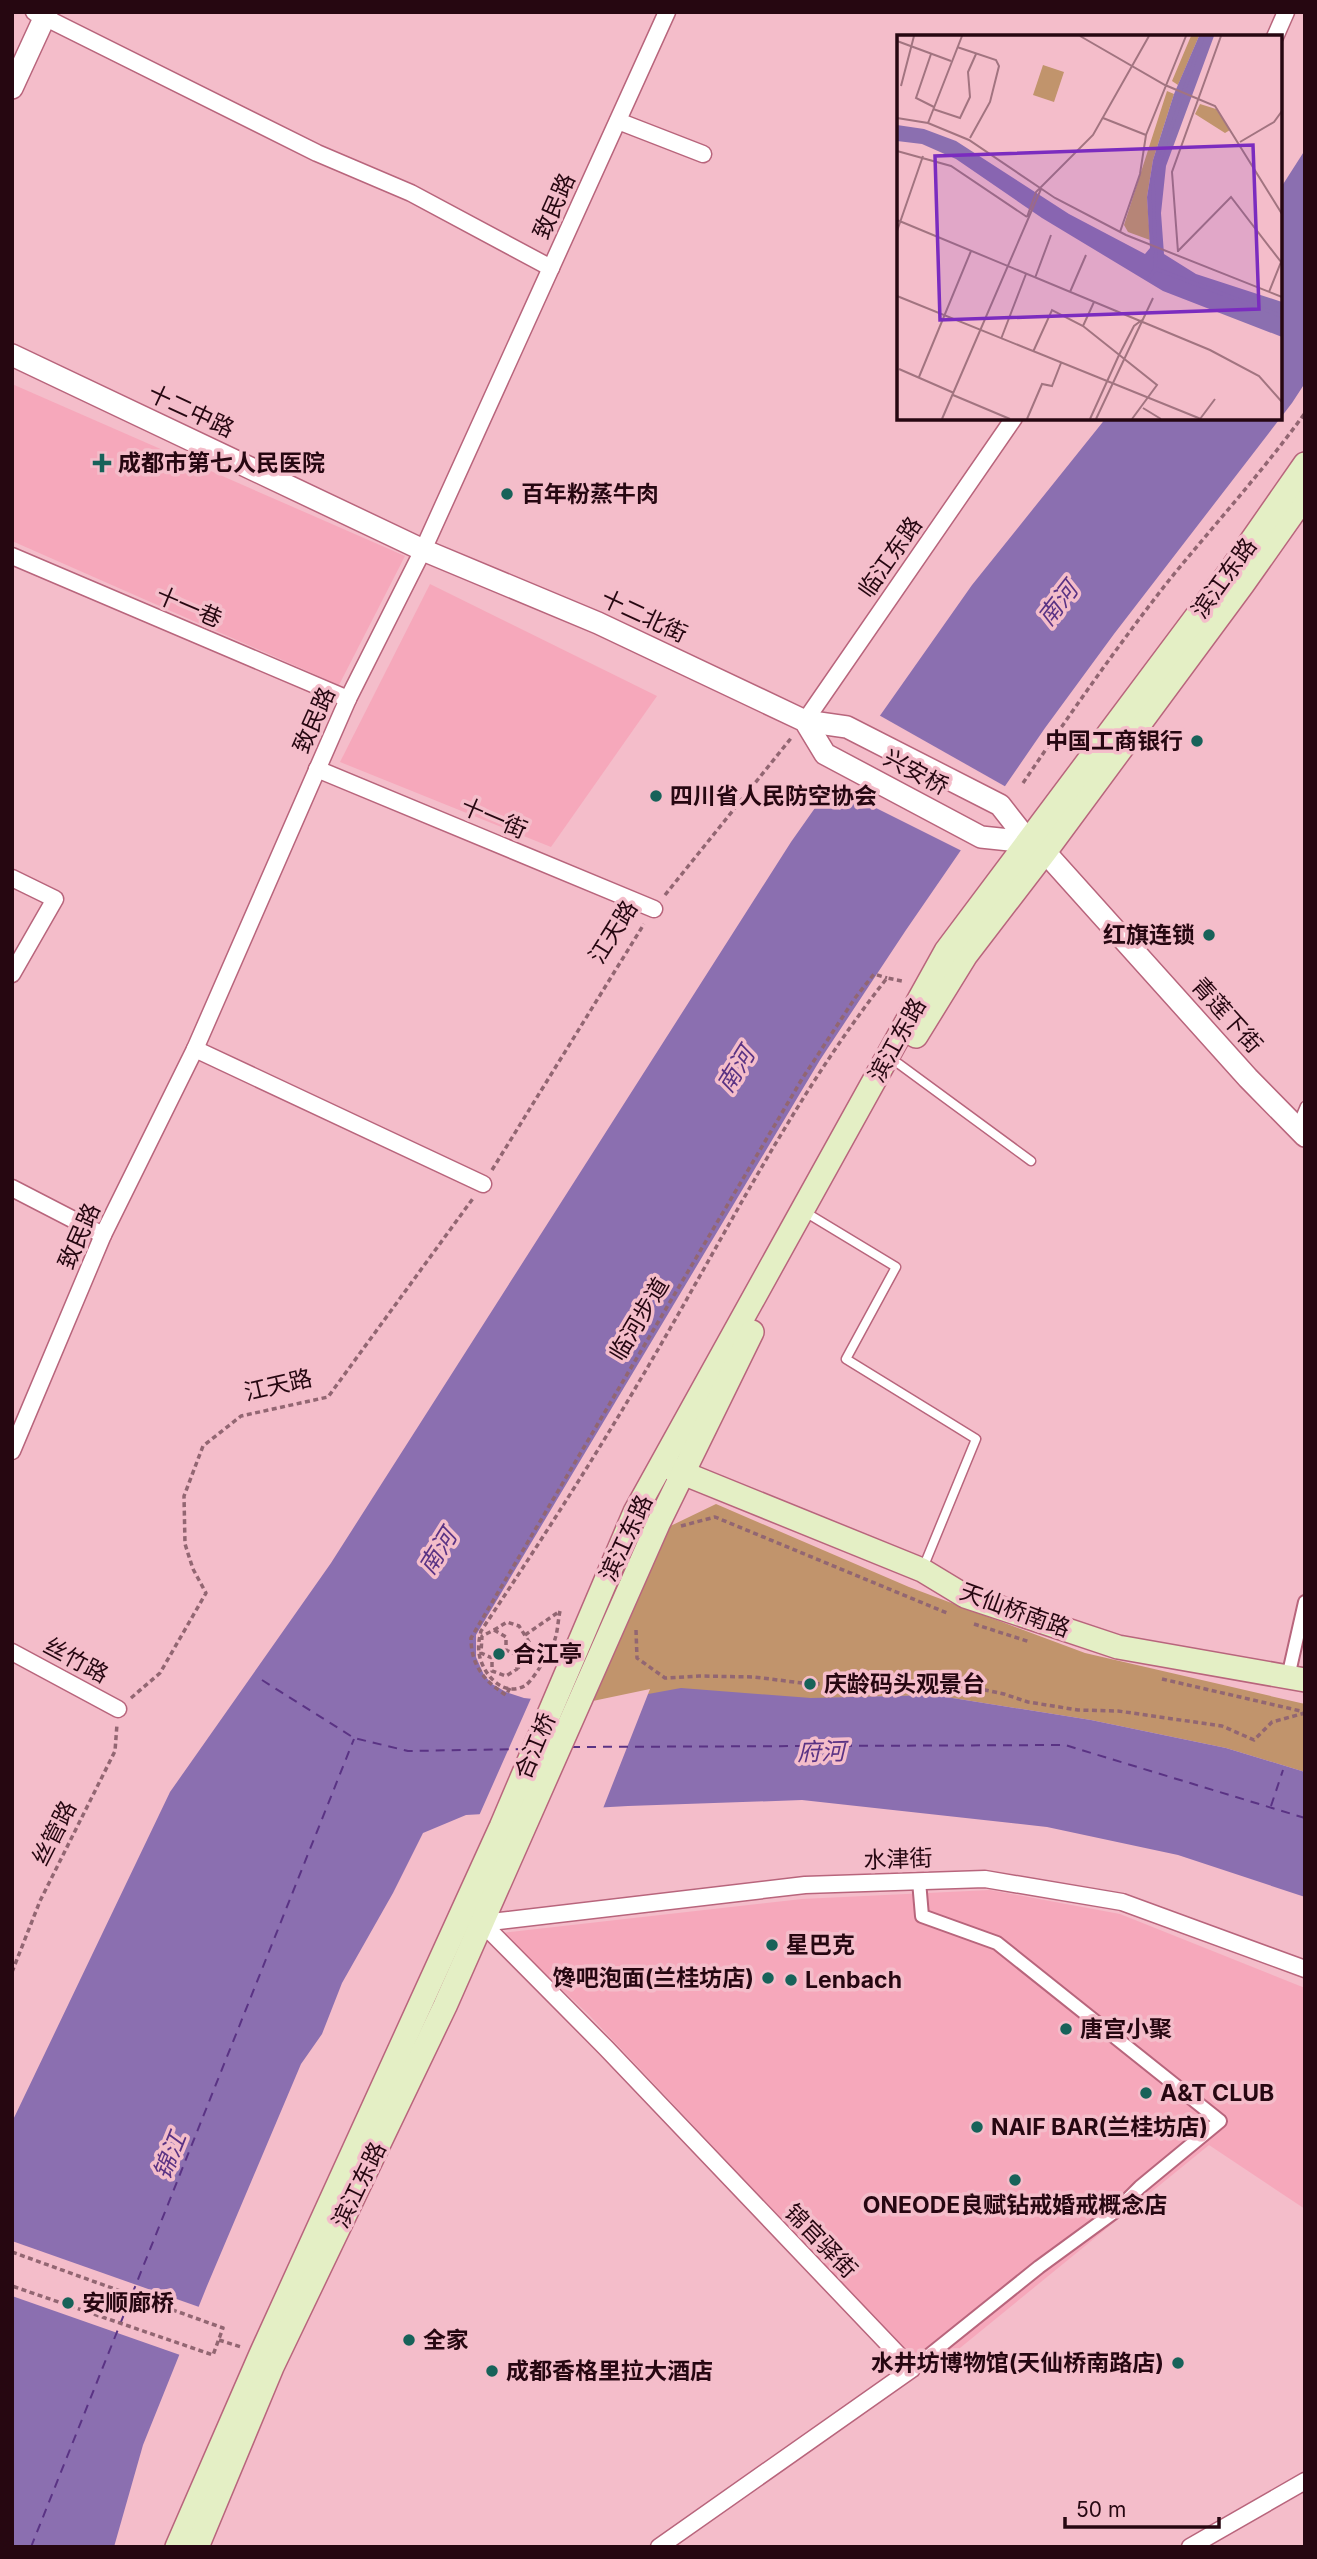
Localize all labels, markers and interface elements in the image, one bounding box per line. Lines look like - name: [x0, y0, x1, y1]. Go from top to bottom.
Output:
- inset map: [897, 35, 1282, 420]
- street label: 致民路: [527, 169, 581, 243]
- street label: 十二中路: [143, 379, 239, 443]
- place label: 成都市第七人民医院: [118, 449, 325, 477]
- marker: 成都市第七人民医院: [92, 453, 112, 473]
- place label: 百年粉蒸牛肉: [521, 480, 659, 508]
- marker: 百年粉蒸牛肉: [499, 486, 515, 502]
- street label: 临江东路: [852, 511, 928, 603]
- street label: 滨江东路: [1186, 533, 1262, 623]
- water label: 南河: [1031, 573, 1086, 632]
- street label: 十一巷: [152, 581, 226, 633]
- street label: 十二北街: [596, 584, 692, 648]
- street label: 致民路: [287, 683, 341, 757]
- place label: 中国工商银行: [1045, 727, 1183, 755]
- marker: 中国工商银行: [1189, 733, 1205, 749]
- street label: 兴安桥: [879, 743, 953, 801]
- place label: 四川省人民防空协会: [670, 782, 877, 810]
- marker: 四川省人民防空协会: [648, 788, 664, 804]
- street label: 十一街: [457, 792, 531, 844]
- street label: 江天路: [583, 895, 643, 969]
- place label: 红旗连锁: [1103, 921, 1195, 949]
- marker: 红旗连锁: [1201, 927, 1217, 943]
- street label: 青莲下街: [1186, 971, 1268, 1059]
- street label: 滨江东路: [862, 993, 932, 1087]
- water label: 南河: [711, 1038, 763, 1098]
- street label: 致民路: [52, 1199, 106, 1273]
- street label: 临河步道: [603, 1272, 675, 1366]
- street label: 江天路: [241, 1364, 315, 1406]
- street label: 滨江东路: [594, 1490, 658, 1586]
- water label: 南河: [413, 1520, 465, 1580]
- street label: 天仙桥南路: [956, 1577, 1074, 1643]
- street label: 丝竹路: [39, 1631, 113, 1689]
- place label: 合江亭: [513, 1640, 582, 1668]
- marker: 合江亭: [491, 1646, 507, 1662]
- place label: 庆龄码头观景台: [824, 1670, 985, 1698]
- marker: 庆龄码头观景台: [802, 1676, 818, 1692]
- street label: 合江桥: [509, 1709, 561, 1783]
- water label: 府河: [797, 1737, 849, 1766]
- street label: 丝管路: [26, 1796, 82, 1870]
- street label: 水津街: [863, 1844, 933, 1874]
- place label: 星巴克: [786, 1931, 855, 1959]
- marker: 星巴克: [764, 1937, 780, 1953]
- place label: 馋吧泡面(兰桂坊店): [553, 1964, 754, 1992]
- place label: Lenbach: [805, 1966, 902, 1994]
- marker: 馋吧泡面(兰桂坊店): [760, 1970, 776, 1986]
- marker: Lenbach: [783, 1972, 799, 1988]
- place label: 唐宫小聚: [1080, 2015, 1172, 2043]
- marker: 唐宫小聚: [1058, 2021, 1074, 2037]
- place label: A&T CLUB: [1160, 2079, 1274, 2107]
- marker: A&T CLUB: [1138, 2085, 1154, 2101]
- place label: NAIF BAR(兰桂坊店): [991, 2113, 1208, 2141]
- marker: NAIF BAR(兰桂坊店): [969, 2119, 985, 2135]
- water label: 锦江: [147, 2125, 193, 2183]
- street label: 滨江东路: [326, 2138, 392, 2232]
- marker: ONEODE良赋钻戒婚戒概念店: [1007, 2172, 1023, 2188]
- place label: ONEODE良赋钻戒婚戒概念店: [863, 2191, 1167, 2219]
- street label: 锦官驿街: [779, 2198, 863, 2284]
- place label: 安顺廊桥: [82, 2289, 174, 2317]
- marker: 安顺廊桥: [60, 2295, 76, 2311]
- place label: 全家: [423, 2326, 469, 2354]
- marker: 全家: [401, 2332, 417, 2348]
- place label: 水井坊博物馆(天仙桥南路店): [871, 2349, 1164, 2377]
- marker: 水井坊博物馆(天仙桥南路店): [1170, 2355, 1186, 2371]
- place label: 成都香格里拉大酒店: [506, 2357, 713, 2385]
- marker: 成都香格里拉大酒店: [484, 2363, 500, 2379]
- scale bar: [1065, 2486, 1219, 2530]
- text: 50 m: [1076, 2497, 1126, 2522]

